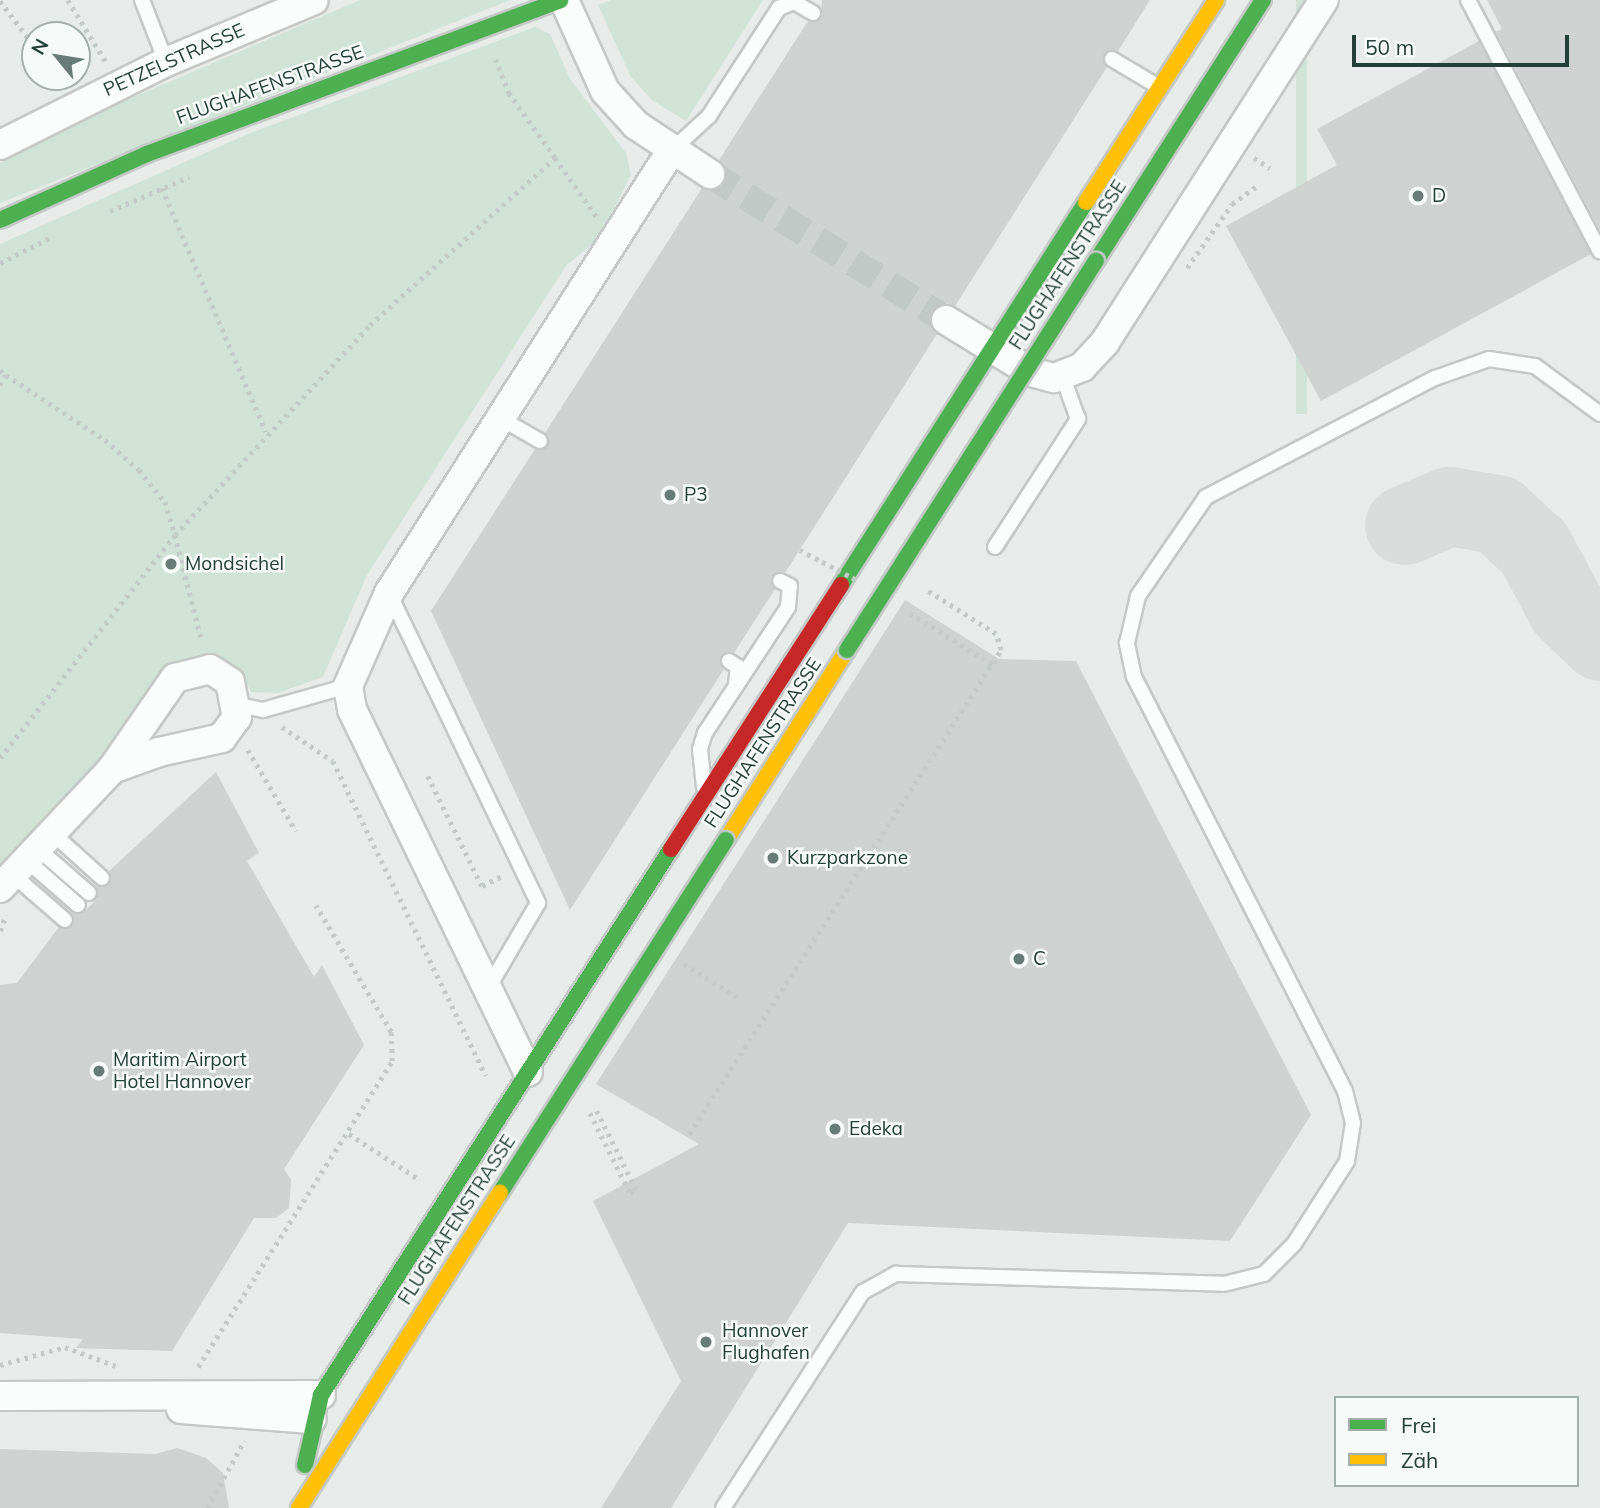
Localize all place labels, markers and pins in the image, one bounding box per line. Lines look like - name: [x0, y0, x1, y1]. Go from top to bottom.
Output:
- place label: D: [1432, 185, 1446, 207]
- marker: D: [1410, 188, 1426, 204]
- place label: P3: [684, 484, 708, 506]
- marker: P3: [662, 487, 678, 503]
- place label: Mondsichel: [185, 553, 284, 575]
- marker: Mondsichel: [163, 556, 179, 572]
- place label: Kurzparkzone: [787, 847, 908, 869]
- marker: Kurzparkzone: [765, 850, 781, 866]
- place label: C: [1033, 948, 1046, 970]
- marker: C: [1011, 951, 1027, 967]
- place label: Maritim Airport Hotel Hannover: [113, 1049, 251, 1093]
- marker: Maritim Airport Hotel Hannover: [91, 1063, 107, 1079]
- place label: Edeka: [849, 1118, 903, 1140]
- marker: Edeka: [827, 1121, 843, 1137]
- place label: Hannover Flughafen: [722, 1320, 810, 1364]
- marker: Hannover Flughafen: [696, 1332, 716, 1352]

